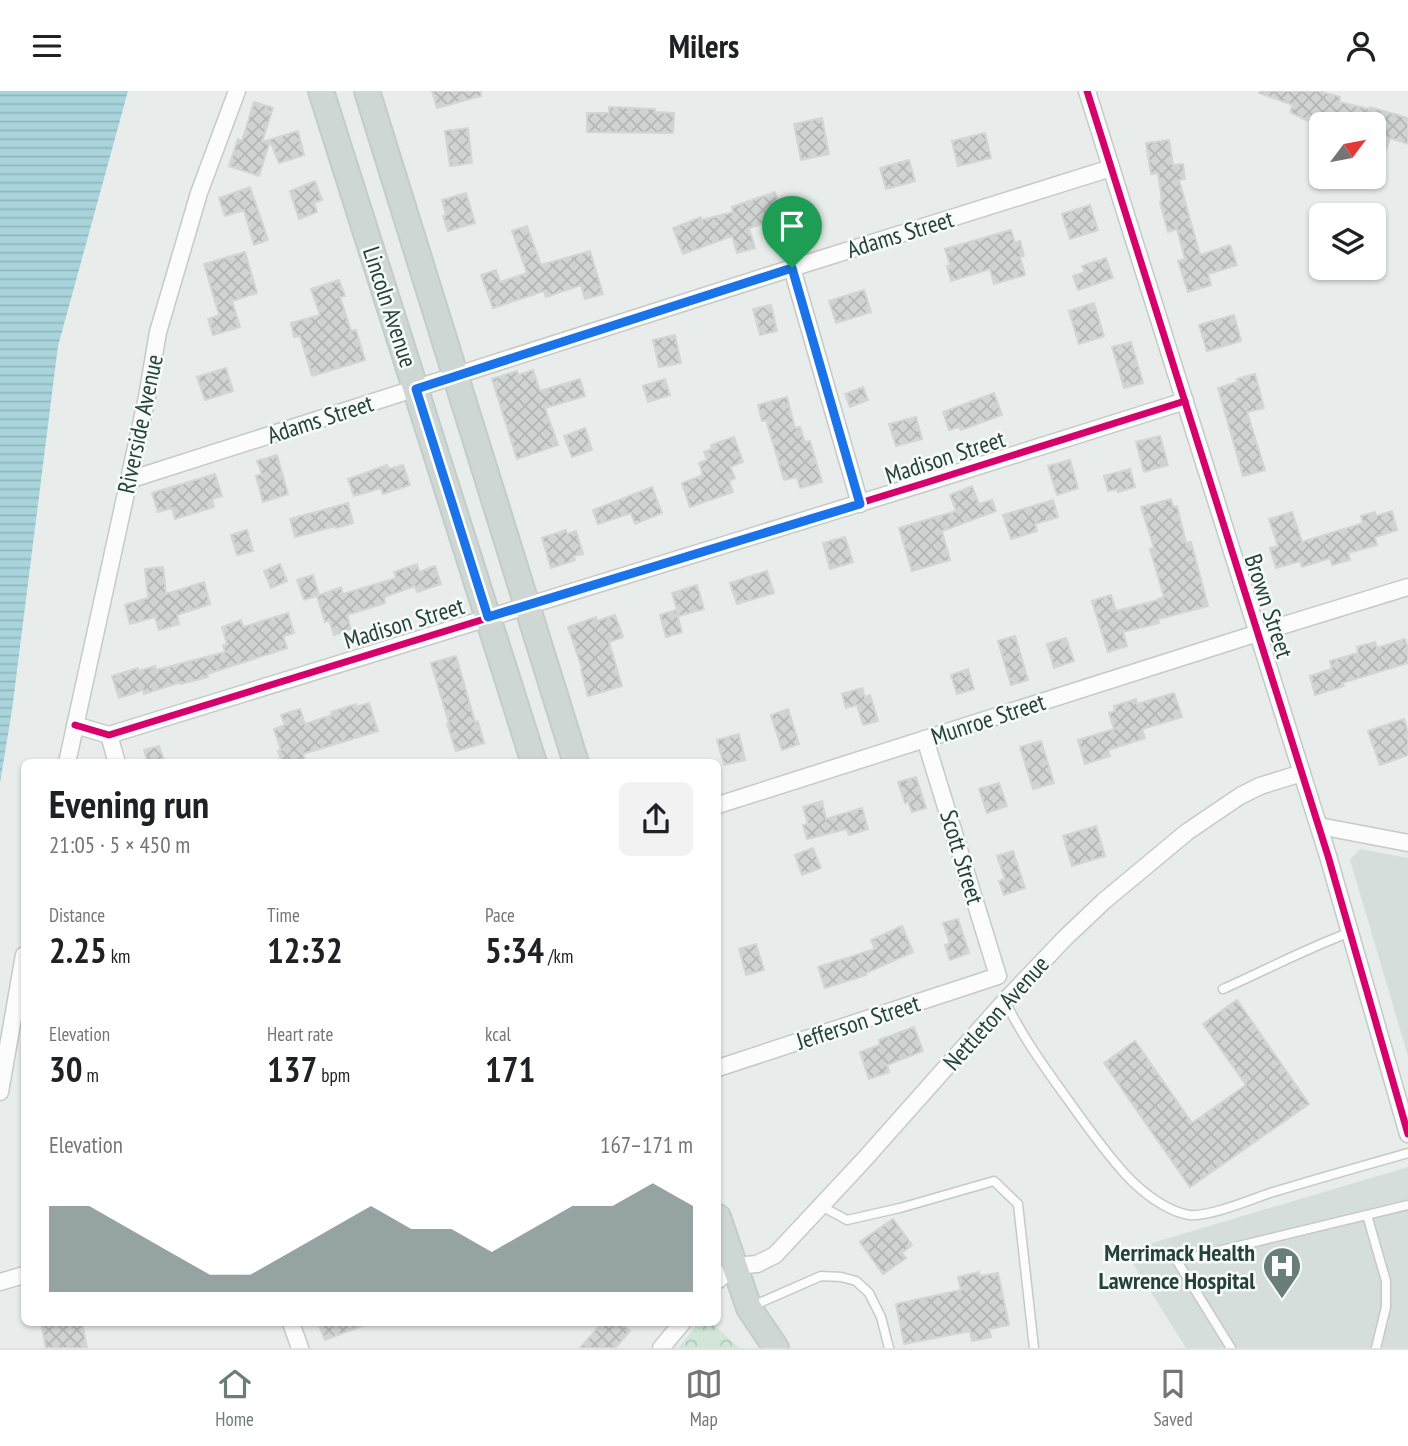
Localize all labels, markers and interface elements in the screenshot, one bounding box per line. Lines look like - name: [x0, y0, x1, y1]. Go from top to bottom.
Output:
- text: Milers: [669, 25, 739, 67]
- icon: menu: [28, 27, 66, 65]
- icon: person: [1342, 27, 1380, 65]
- north arrow: [1309, 112, 1386, 189]
- map controls: [1309, 112, 1386, 280]
- pin: [762, 196, 822, 268]
- street label: Adams Street: [843, 203, 957, 265]
- button: layers: [1309, 203, 1386, 280]
- icon: arrive: [773, 207, 811, 245]
- street label: Lincoln Avenue: [356, 243, 424, 371]
- street label: Riverside Avenue: [110, 352, 170, 496]
- street label: Adams Street: [263, 387, 377, 451]
- street label: Madison Street: [881, 423, 1009, 491]
- street label: Brown Street: [1238, 550, 1300, 662]
- street label: Madison Street: [340, 590, 468, 656]
- street label: Munroe Street: [927, 686, 1049, 752]
- text: Evening run: [49, 779, 209, 828]
- button: share: [619, 782, 693, 856]
- street label: Scott Street: [933, 806, 991, 908]
- text: 21:05 · 5 × 450 m: [49, 830, 190, 859]
- text: Distance: [49, 903, 105, 927]
- text: Time: [267, 903, 300, 927]
- text: Pace: [485, 903, 515, 927]
- text: 2.25: [49, 927, 107, 973]
- text: 12:32: [267, 927, 343, 973]
- text: 5:34: [485, 927, 544, 973]
- text: km: [107, 944, 130, 968]
- text: /km: [544, 944, 573, 968]
- street label: Nettleton Avenue: [936, 949, 1056, 1077]
- street label: Jefferson Street: [791, 987, 924, 1057]
- text: Elevation: [49, 1022, 110, 1046]
- text: Heart rate: [267, 1022, 333, 1046]
- text: kcal: [485, 1022, 511, 1046]
- text: 30: [49, 1046, 82, 1092]
- text: 137: [267, 1046, 317, 1092]
- text: 171: [485, 1046, 535, 1092]
- text: m: [82, 1063, 99, 1087]
- text: bpm: [317, 1063, 350, 1087]
- text: Elevation: [49, 1130, 123, 1159]
- text: 167–171 m: [600, 1130, 693, 1159]
- place label: Merrimack Health Lawrence Hospital: [1099, 1237, 1255, 1296]
- hospital icon: Merrimack Health Lawrence Hospital: [1261, 1245, 1303, 1300]
- tab: Home: [215, 1365, 254, 1431]
- tab: Map: [685, 1365, 723, 1431]
- tab: Saved: [1153, 1365, 1193, 1431]

